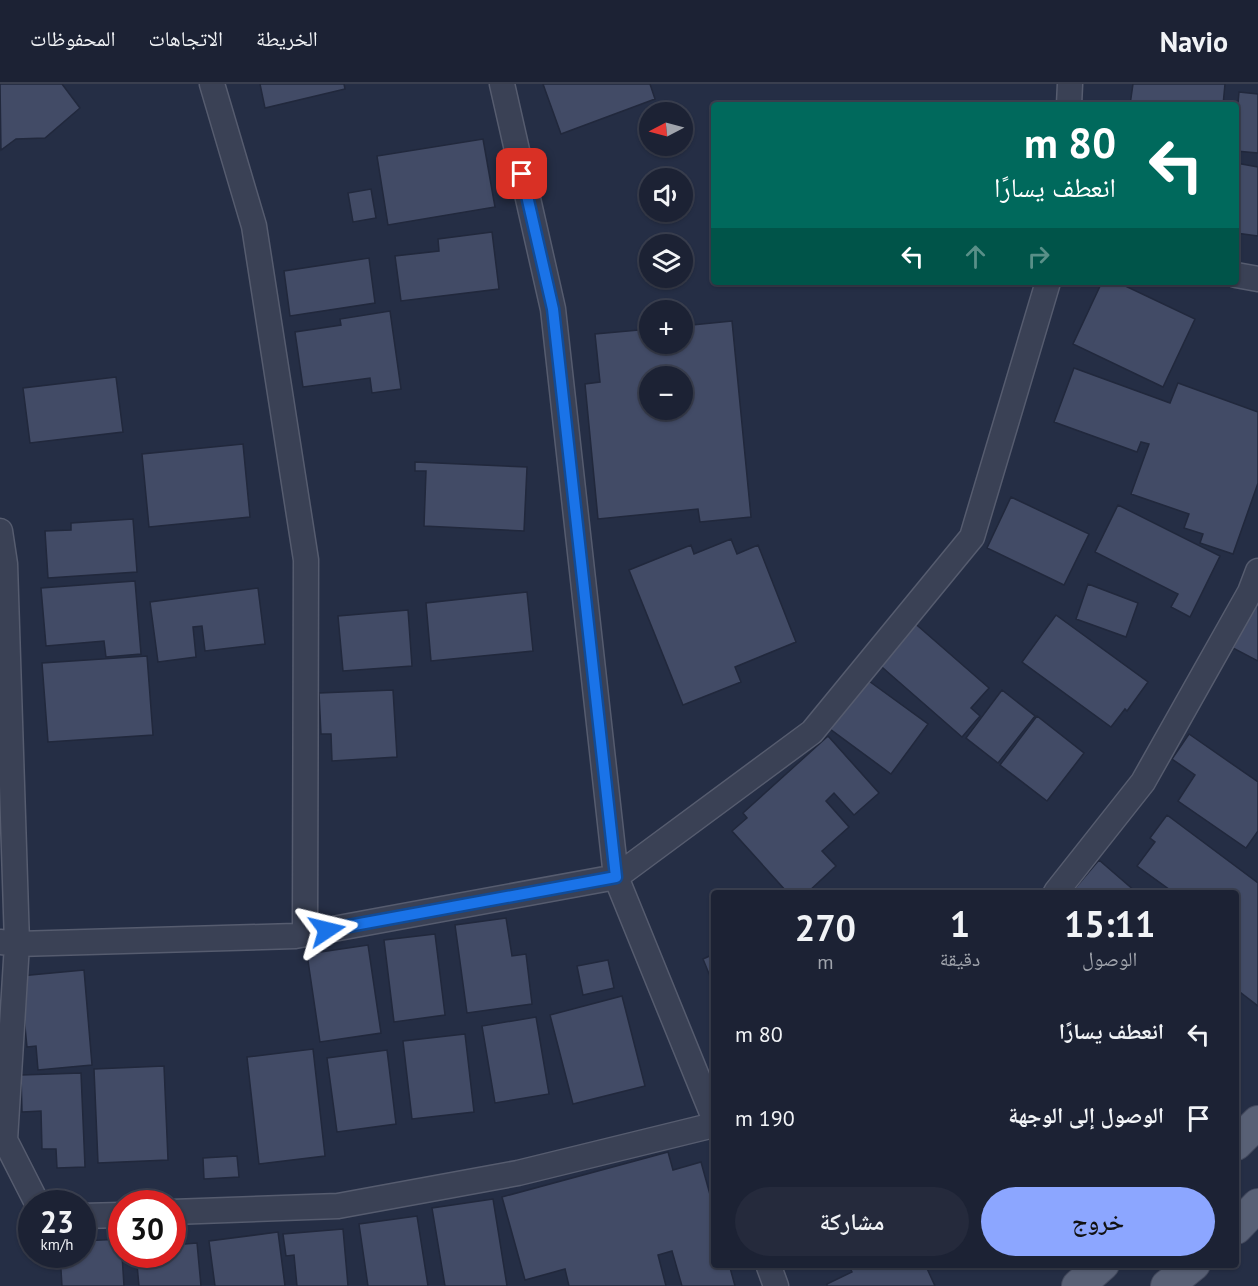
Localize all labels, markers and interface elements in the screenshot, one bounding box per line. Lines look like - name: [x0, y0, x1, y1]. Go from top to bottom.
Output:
- text: Navio: [1160, 23, 1228, 60]
- text: المحفوظات: [30, 25, 115, 52]
- text: الاتجاهات: [148, 25, 223, 52]
- text: الخريطة: [256, 25, 318, 52]
- north arrow: [639, 102, 693, 156]
- map controls: [639, 102, 693, 420]
- text: 80 m: [1024, 115, 1116, 170]
- icon: left: [1137, 126, 1215, 204]
- pin: [496, 148, 547, 199]
- icon: arrive: [505, 157, 538, 190]
- button: sound: [639, 168, 693, 222]
- text: انعطف يسارًا: [994, 170, 1116, 204]
- button: layers: [639, 234, 693, 288]
- icon: left: [896, 240, 929, 273]
- icon: ahead: [959, 240, 992, 273]
- icon: right: [1022, 240, 1055, 273]
- button: +: [639, 300, 693, 354]
- button: −: [639, 366, 693, 420]
- position arrow: [295, 898, 359, 962]
- text: 1: [950, 900, 970, 947]
- text: 15:11: [1064, 900, 1155, 947]
- text: 270: [795, 904, 856, 951]
- text: دقيقة: [940, 946, 980, 972]
- text: الوصول: [1082, 946, 1137, 972]
- text: m: [817, 949, 833, 975]
- text: انعطف يسارًا: [1059, 1017, 1164, 1045]
- icon: left: [1182, 1018, 1215, 1051]
- text: 80 m: [735, 1020, 783, 1048]
- text: الوصول إلى الوجهة: [1008, 1101, 1164, 1129]
- icon: arrive: [1182, 1102, 1215, 1135]
- text: 190 m: [735, 1104, 795, 1132]
- button: مشاركة: [735, 1187, 969, 1256]
- button: خروج: [981, 1187, 1215, 1256]
- speed limit sign: 30: [108, 1190, 186, 1268]
- text: 23: [40, 1202, 74, 1241]
- text: km/h: [41, 1235, 73, 1254]

